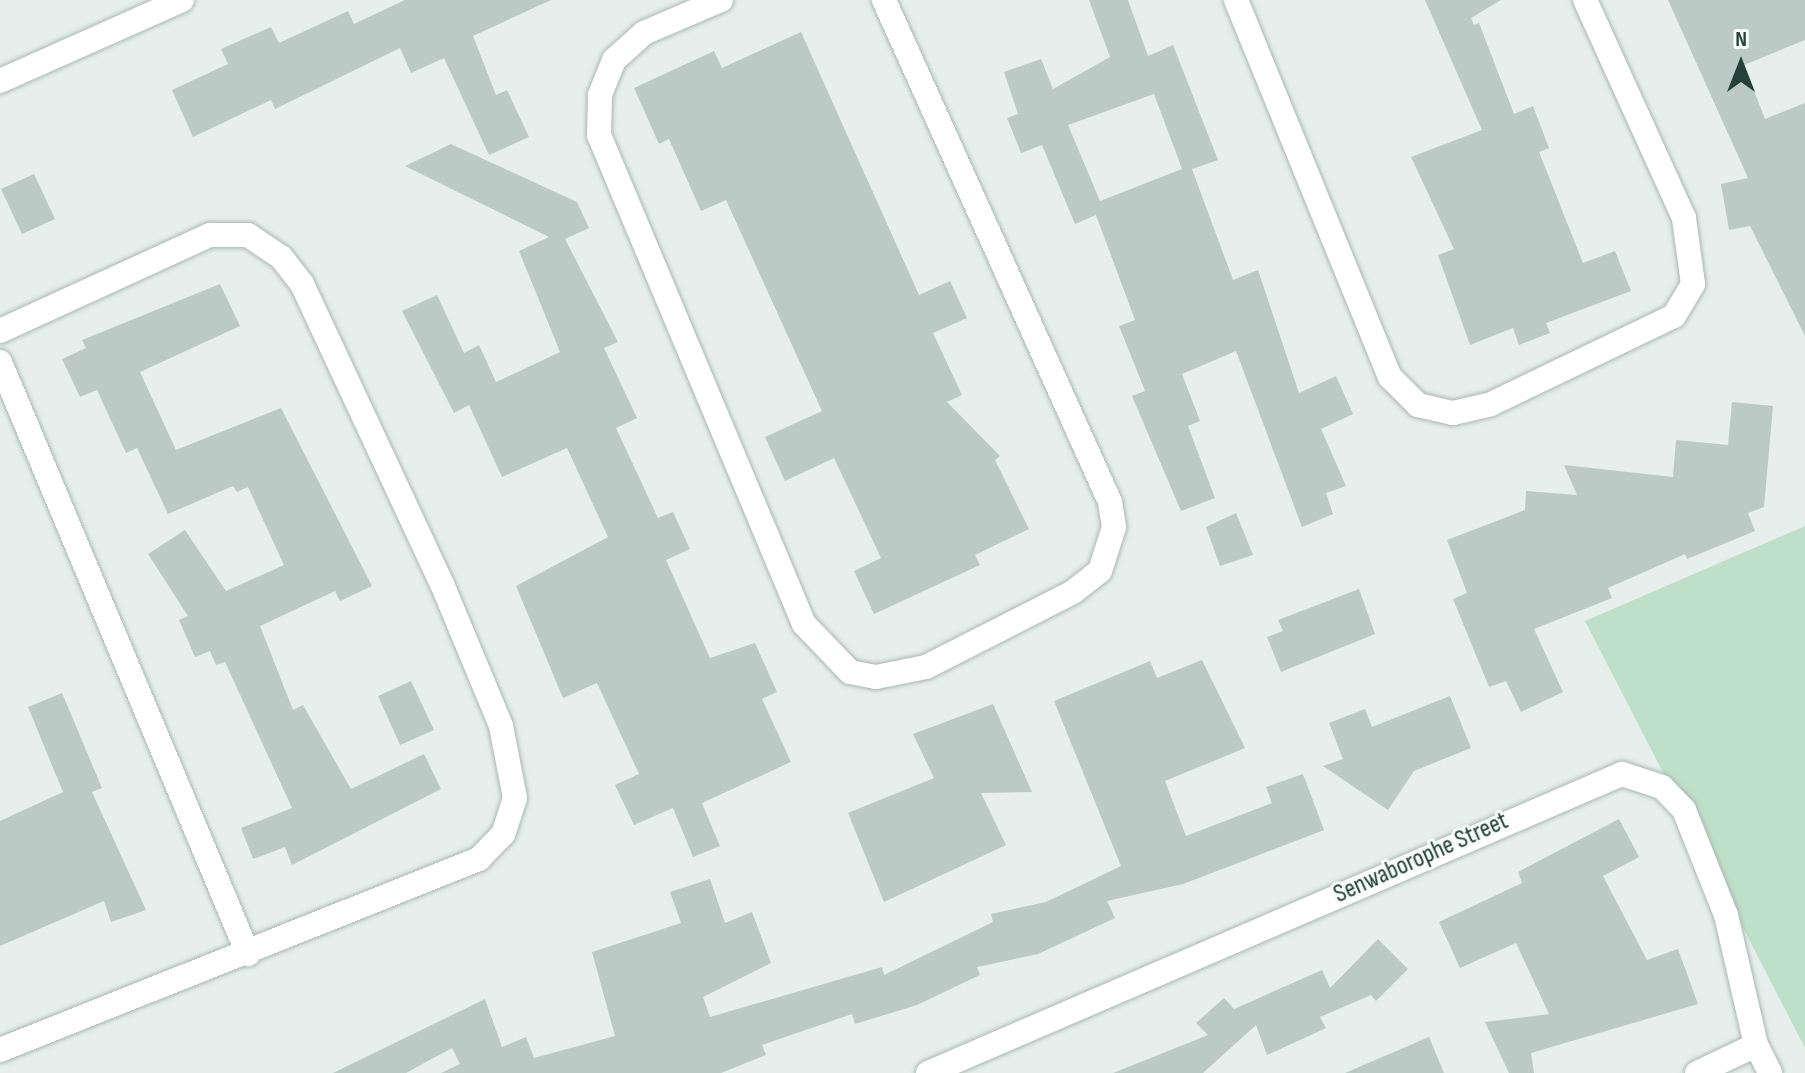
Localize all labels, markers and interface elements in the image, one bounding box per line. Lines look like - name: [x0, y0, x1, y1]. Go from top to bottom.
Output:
- north arrow: [1701, 24, 1781, 104]
- text: N: [1735, 26, 1747, 53]
- street label: Senwaborophe Street: [1329, 806, 1513, 910]

